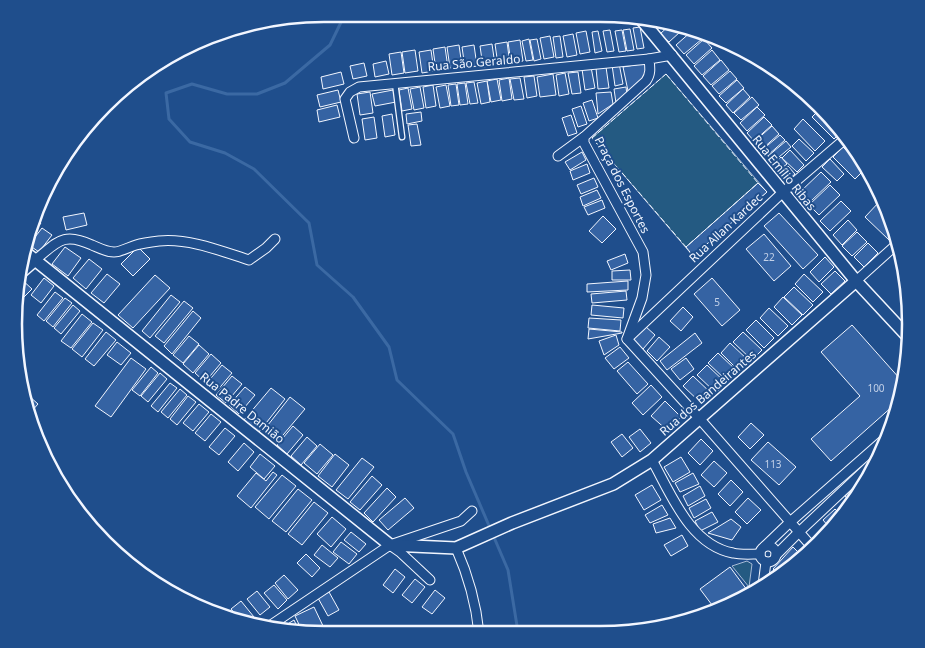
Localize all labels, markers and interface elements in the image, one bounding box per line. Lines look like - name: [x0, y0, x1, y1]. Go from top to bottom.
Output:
- street label: Rua São Geraldo: [427, 50, 521, 75]
- street label: Rua Emílio Ribas: [749, 131, 820, 214]
- street label: Praça dos Esportes: [591, 133, 654, 236]
- street label: Rua Allan Kardec: [685, 189, 766, 266]
- house number: 22: [763, 250, 775, 264]
- house number: 5: [714, 295, 720, 309]
- street label: Rua dos Bandeirantes: [656, 346, 760, 439]
- street label: Rua Padre Damião: [196, 368, 288, 447]
- house number: 100: [867, 381, 885, 395]
- house number: 113: [764, 457, 782, 471]

